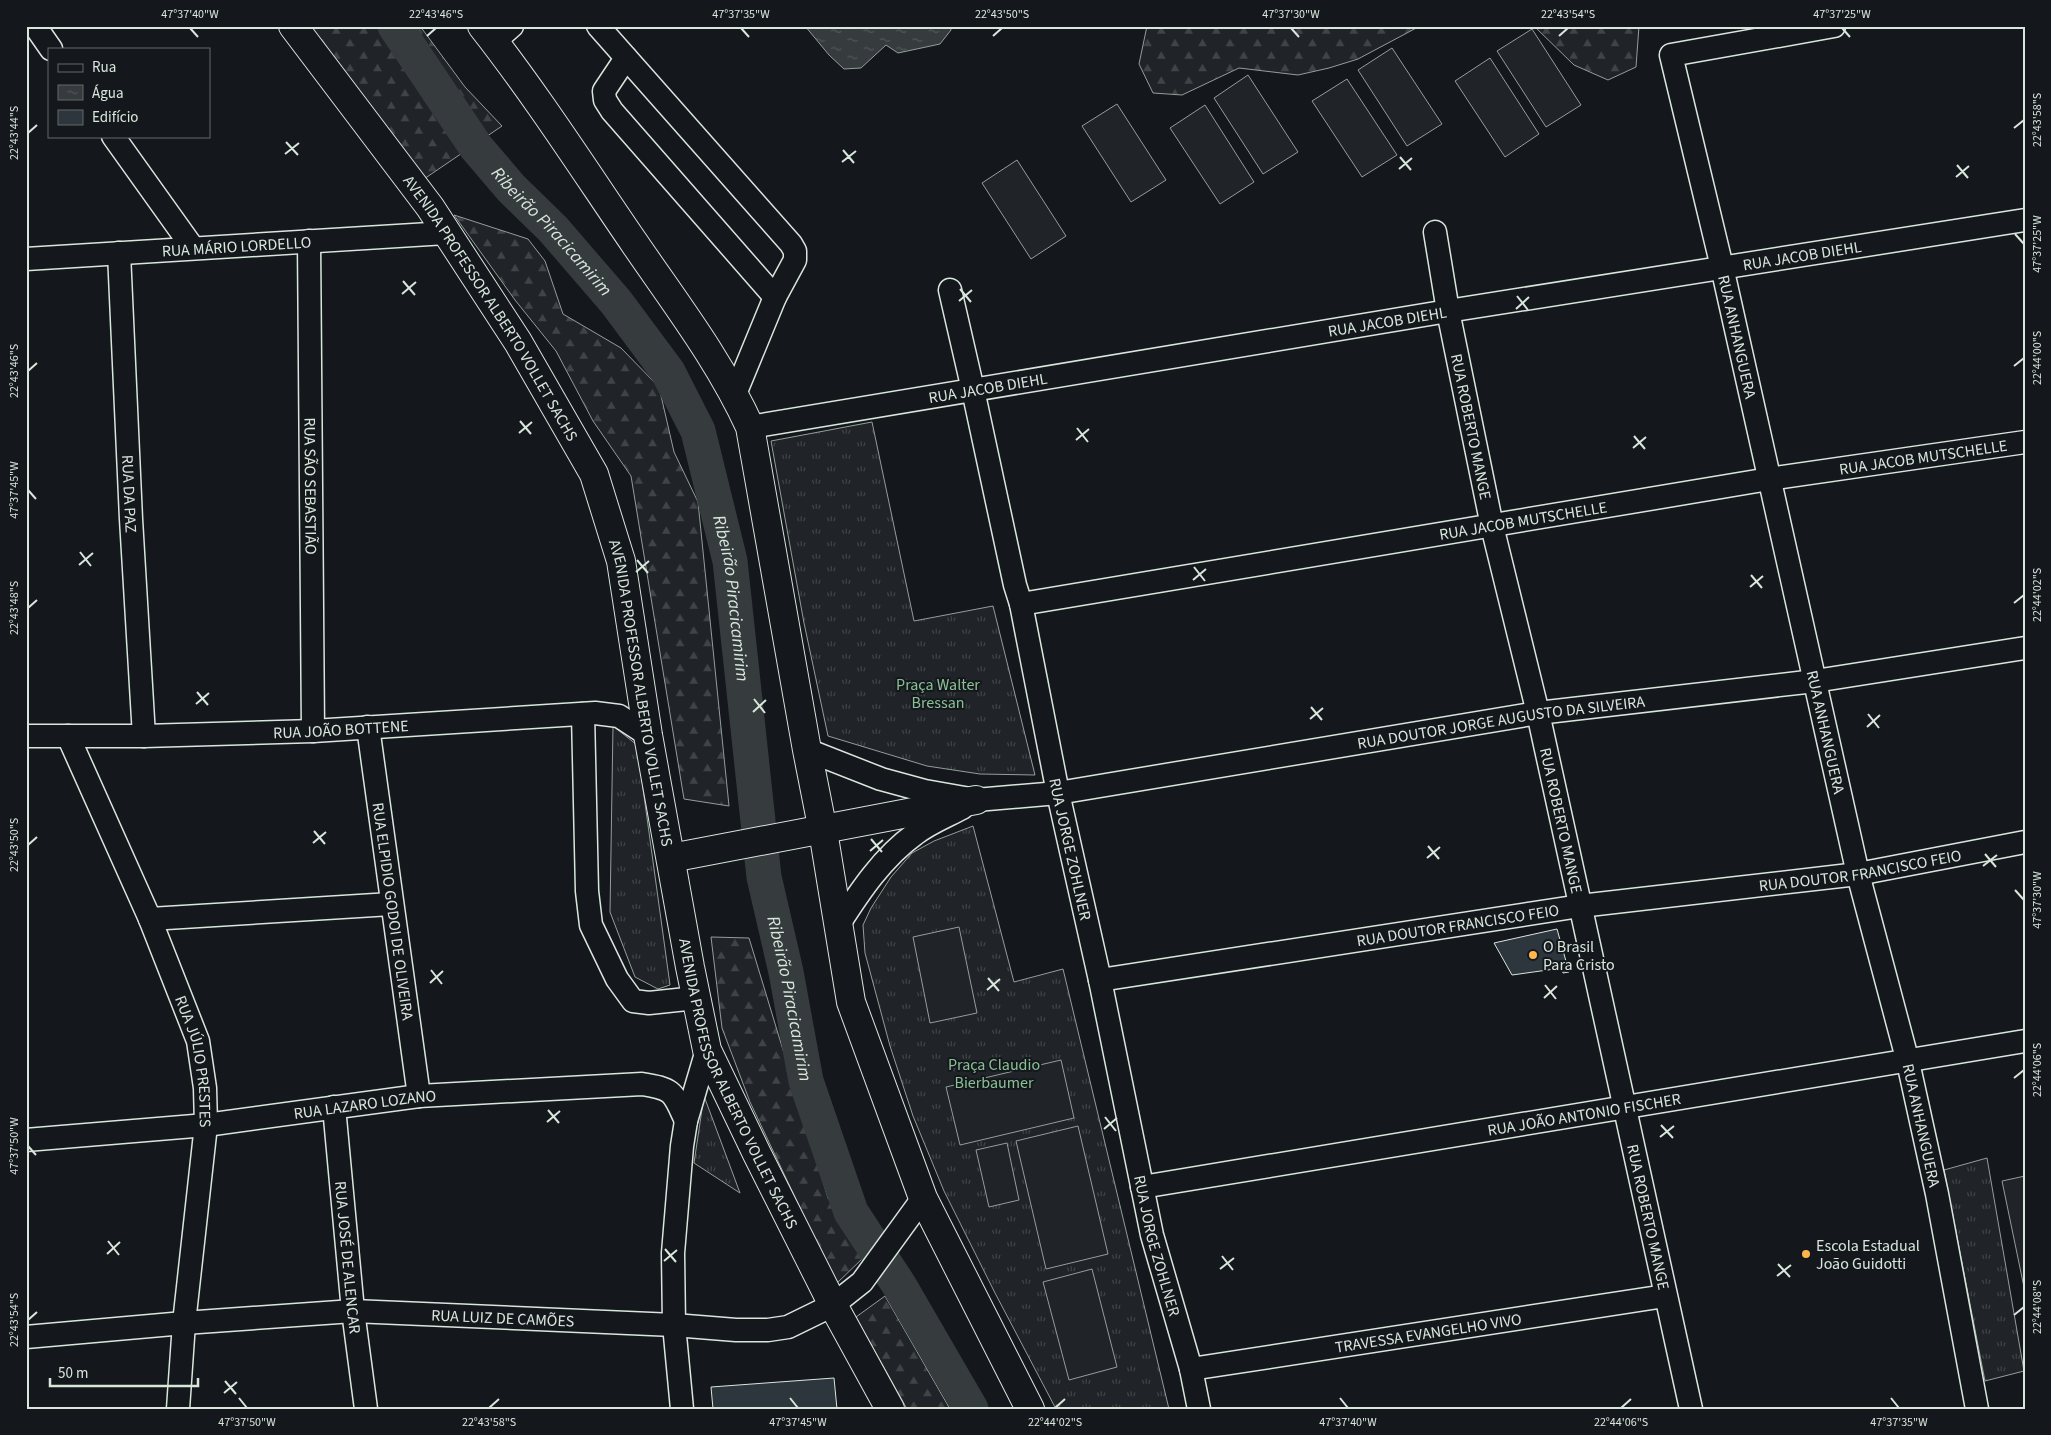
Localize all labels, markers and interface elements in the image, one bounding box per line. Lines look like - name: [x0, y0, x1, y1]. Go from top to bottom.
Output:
- text: 47°37'40"W: [161, 6, 219, 23]
- text: 22°43'46"S: [409, 6, 463, 23]
- text: 47°37'35"W: [712, 6, 770, 23]
- text: 22°43'50"S: [975, 6, 1029, 23]
- text: 47°37'30"W: [1262, 6, 1320, 23]
- text: 22°43'54"S: [1541, 6, 1595, 23]
- text: 47°37'25"W: [1813, 6, 1871, 23]
- legend: [48, 48, 210, 138]
- text: Rua: [92, 57, 116, 78]
- text: Água: [92, 83, 123, 104]
- text: 22°43'58"S: [2029, 93, 2046, 147]
- text: 22°43'44"S: [6, 106, 23, 160]
- text: Edifício: [92, 107, 139, 128]
- water label: Ribeirão Piracicamirim: [485, 162, 618, 302]
- street label: AVENIDA PROFESSOR ALBERTO VOLLET SACHS: [398, 171, 583, 445]
- text: 47°37'25"W: [2029, 215, 2046, 273]
- street label: RUA MÁRIO LORDELLO: [161, 231, 312, 263]
- street label: RUA JACOB DIEHL: [1741, 236, 1863, 276]
- street label: RUA ANHANGUERA: [1712, 273, 1761, 401]
- street label: RUA JACOB DIEHL: [1326, 301, 1449, 343]
- text: 22°44'00"S: [2029, 331, 2046, 385]
- text: 22°43'46"S: [6, 344, 23, 398]
- street label: RUA ROBERTO MANGE: [1445, 352, 1496, 502]
- street label: RUA JACOB DIEHL: [927, 368, 1049, 409]
- street label: RUA SÃO SEBASTIÃO: [298, 417, 322, 555]
- street label: RUA JACOB MUTSCHELLE: [1838, 435, 2009, 481]
- street label: RUA DA PAZ: [116, 454, 142, 534]
- text: 47°37'45"W: [6, 461, 23, 519]
- street label: RUA JACOB MUTSCHELLE: [1438, 496, 1609, 546]
- water label: Ribeirão Piracicamirim: [706, 513, 755, 683]
- street label: AVENIDA PROFESSOR ALBERTO VOLLET SACHS: [603, 537, 678, 848]
- text: 22°44'02"S: [2029, 568, 2046, 622]
- text: 22°43'48"S: [6, 581, 23, 635]
- street label: RUA ANHANGUERA: [1801, 668, 1850, 796]
- park label: Praça Walter Bressan: [896, 674, 980, 714]
- street label: RUA DOUTOR JORGE AUGUSTO DA SILVEIRA: [1356, 691, 1646, 755]
- street label: RUA JOÃO BOTTENE: [273, 715, 409, 744]
- street label: RUA ROBERTO MANGE: [1534, 746, 1587, 895]
- street label: RUA JORGE ZOHLNER: [1043, 776, 1096, 922]
- street label: RUA ELPIDIO GODOI DE OLIVEIRA: [367, 801, 418, 1022]
- text: 22°43'50"S: [6, 818, 23, 872]
- street label: RUA DOUTOR FRANCISCO FEIO: [1758, 844, 1963, 897]
- text: 47°37'30"W: [2029, 871, 2046, 929]
- street label: RUA DOUTOR FRANCISCO FEIO: [1355, 899, 1561, 952]
- water label: Ribeirão Piracicamirim: [760, 913, 818, 1083]
- place label: O Brasil Para Cristo: [1543, 936, 1615, 976]
- street label: AVENIDA PROFESSOR ALBERTO VOLLET SACHS: [673, 937, 803, 1233]
- marker: O Brasil Para Cristo: [1527, 949, 1539, 961]
- street label: RUA JÚLIO PRESTES: [169, 992, 216, 1128]
- text: 22°44'06"S: [2029, 1043, 2046, 1097]
- park label: Praça Claudio Bierbaumer: [948, 1054, 1040, 1094]
- street label: RUA ANHANGUERA: [1897, 1062, 1945, 1190]
- street label: RUA LAZARO LOZANO: [292, 1085, 437, 1125]
- street label: RUA JOÃO ANTONIO FISCHER: [1486, 1088, 1682, 1142]
- text: 47°37'50"W: [6, 1117, 23, 1175]
- street label: RUA ROBERTO MANGE: [1621, 1142, 1674, 1292]
- street label: RUA JORGE ZOHLNER: [1128, 1173, 1185, 1319]
- street label: RUA JOSÉ DE ALENCAR: [329, 1180, 366, 1335]
- place label: Escola Estadual João Guidotti: [1816, 1235, 1920, 1275]
- marker: Escola Estadual João Guidotti: [1800, 1248, 1812, 1260]
- text: 22°44'08"S: [2029, 1280, 2046, 1334]
- text: 22°43'54"S: [6, 1293, 23, 1347]
- street label: RUA LUIZ DE CAMÕES: [431, 1304, 575, 1333]
- street label: TRAVESSA EVANGELHO VIVO: [1333, 1308, 1523, 1359]
- scale bar: [50, 1355, 198, 1387]
- text: 50 m: [58, 1363, 88, 1384]
- text: 47°37'50"W: [218, 1414, 276, 1431]
- text: 22°43'58"S: [462, 1414, 516, 1431]
- text: 47°37'45"W: [769, 1414, 827, 1431]
- text: 22°44'02"S: [1028, 1414, 1082, 1431]
- text: 47°37'40"W: [1319, 1414, 1377, 1431]
- text: 22°44'06"S: [1594, 1414, 1648, 1431]
- text: 47°37'35"W: [1870, 1414, 1928, 1431]

